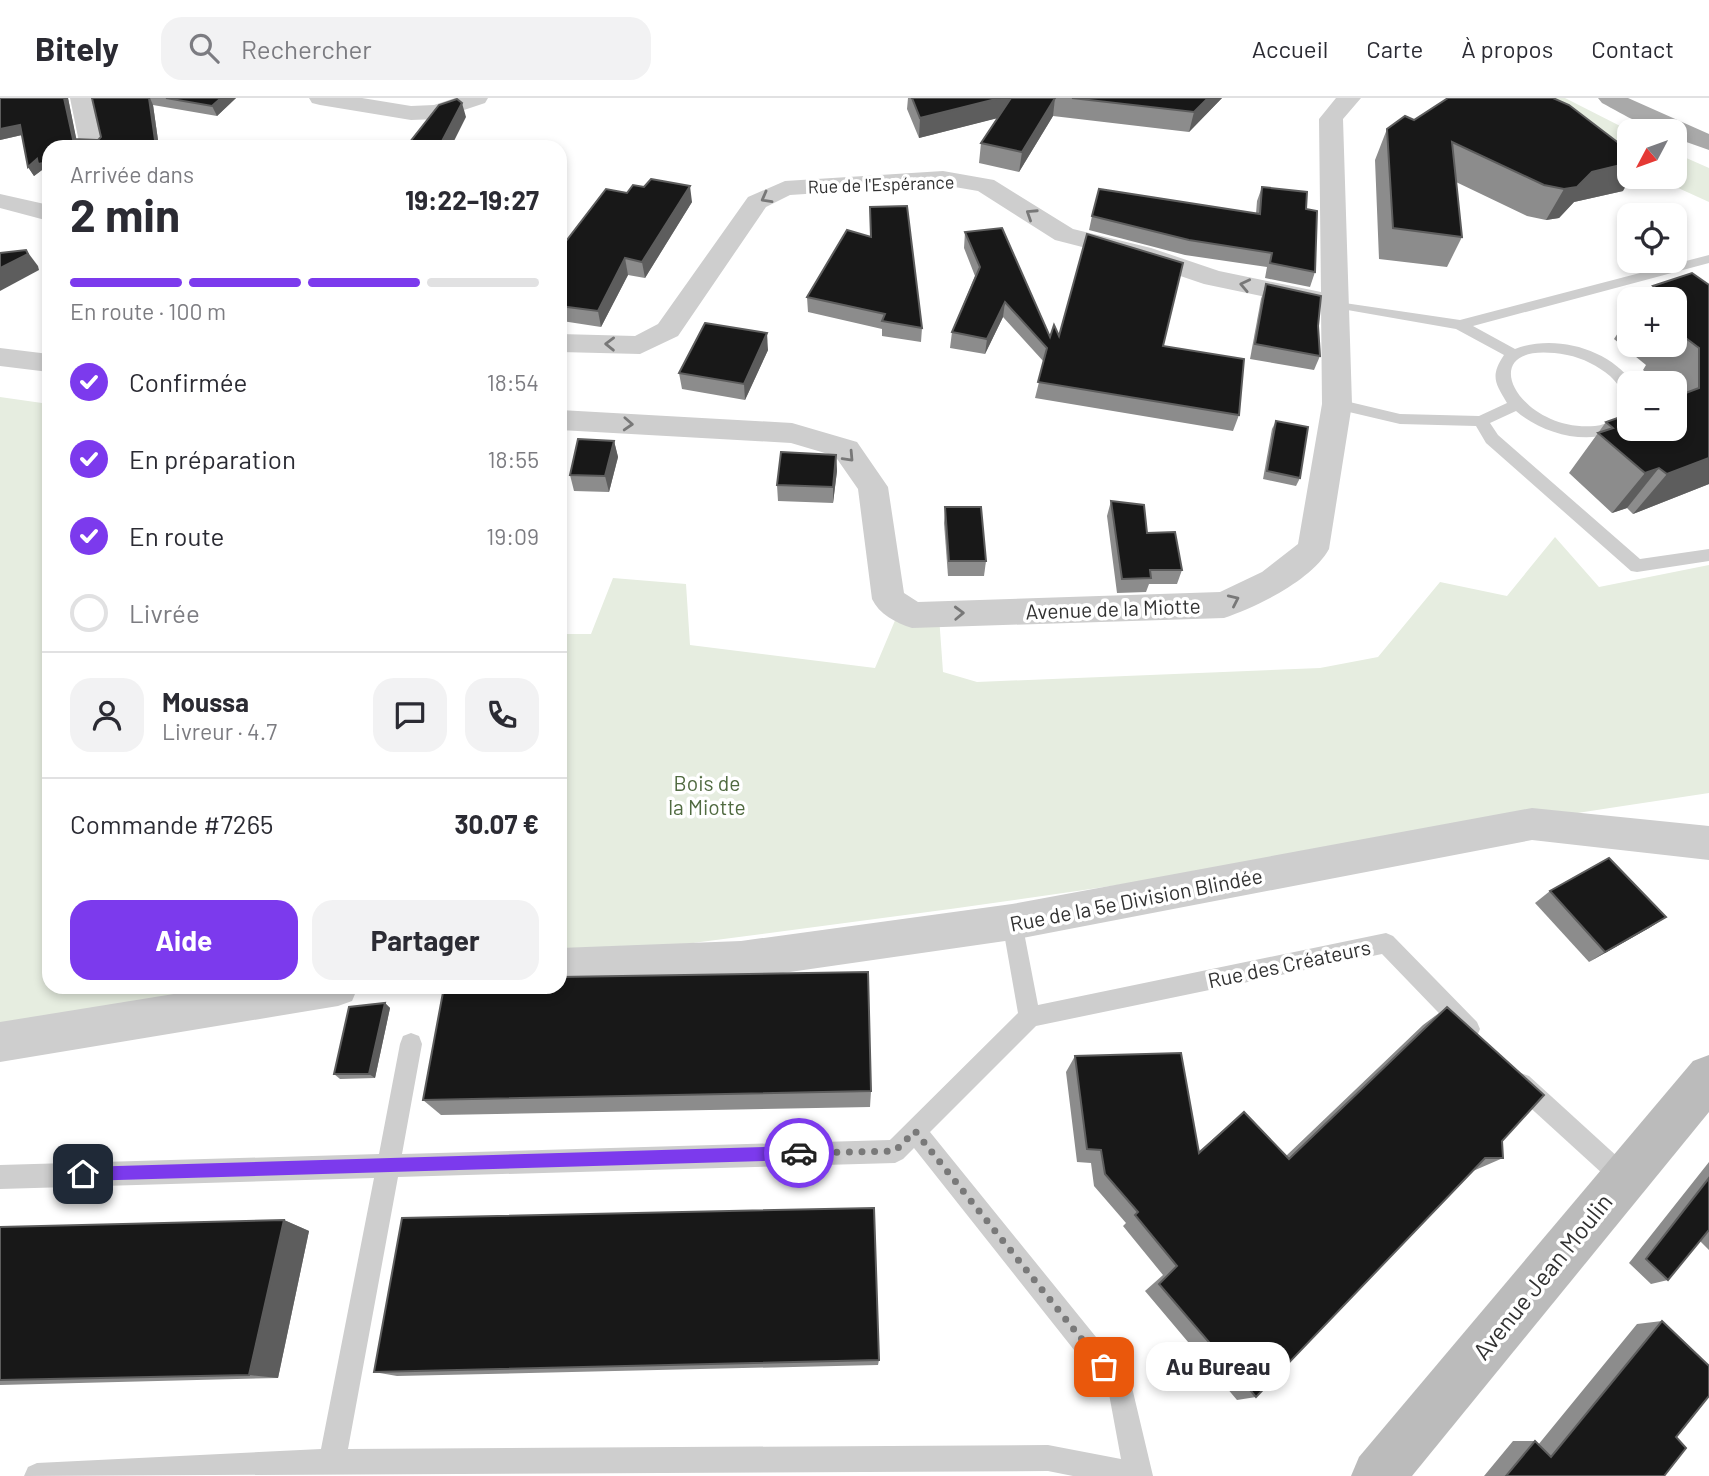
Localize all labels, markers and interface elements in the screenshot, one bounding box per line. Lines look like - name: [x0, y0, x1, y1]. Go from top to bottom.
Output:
- search box: [161, 17, 651, 80]
- text: Bitely: [35, 28, 119, 68]
- icon: search: [185, 29, 223, 67]
- text: Rechercher: [241, 33, 372, 64]
- text: Accueil: [1252, 34, 1328, 63]
- text: Carte: [1366, 34, 1423, 63]
- text: À propos: [1461, 34, 1553, 63]
- text: Contact: [1591, 34, 1674, 63]
- north arrow: [1617, 119, 1687, 189]
- map controls: [1617, 119, 1687, 441]
- text: Arrivée dans: [70, 160, 194, 188]
- street label: Rue de l'Espérance: [807, 170, 955, 198]
- text: 19:22–19:27: [405, 184, 539, 215]
- text: 2 min: [70, 186, 180, 241]
- one-way arrow: [761, 190, 773, 203]
- button: locate: [1617, 203, 1687, 273]
- one-way arrow: [1025, 209, 1038, 222]
- one-way arrow: [1239, 278, 1251, 293]
- button: +: [1617, 287, 1687, 357]
- text: En route · 100 m: [70, 297, 226, 325]
- one-way arrow: [604, 336, 615, 352]
- icon: check: [70, 363, 108, 401]
- text: Confirmée: [129, 366, 247, 397]
- text: 18:54: [487, 368, 539, 396]
- button: −: [1617, 371, 1687, 441]
- one-way arrow: [623, 416, 634, 431]
- icon: check: [70, 440, 108, 478]
- text: En préparation: [129, 443, 296, 474]
- text: 18:55: [488, 445, 539, 473]
- one-way arrow: [841, 448, 853, 461]
- icon: check: [70, 517, 108, 555]
- text: En route: [129, 520, 224, 551]
- text: 19:09: [486, 522, 539, 550]
- street label: Avenue de la Miotte: [1025, 592, 1201, 624]
- one-way arrow: [1227, 594, 1239, 608]
- text: Livrée: [129, 597, 200, 628]
- one-way arrow: [954, 606, 965, 621]
- button: person: [70, 678, 144, 752]
- button: chat: [373, 678, 447, 752]
- button: phone: [465, 678, 539, 752]
- text: Moussa: [162, 686, 249, 717]
- text: Livreur · 4.7: [162, 717, 277, 745]
- park label: Bois de la Miotte: [668, 770, 746, 819]
- text: Commande #7265: [70, 808, 273, 839]
- text: 30.07 €: [454, 808, 539, 839]
- street label: Rue de la 5e Division Blindée: [1008, 862, 1264, 936]
- button: Aide: [70, 900, 298, 980]
- button: Partager: [312, 900, 539, 980]
- street label: Rue des Créateurs: [1205, 934, 1373, 992]
- courier: [764, 1118, 834, 1188]
- icon: car: [780, 1134, 818, 1172]
- pin: [53, 1144, 113, 1204]
- icon: home: [64, 1155, 102, 1193]
- street label: Avenue Jean Moulin: [1466, 1187, 1618, 1365]
- pin: [1074, 1337, 1134, 1397]
- callout: Au Bureau: [1146, 1342, 1290, 1392]
- icon: bag: [1085, 1348, 1123, 1386]
- text: Au Bureau: [1166, 1352, 1270, 1380]

